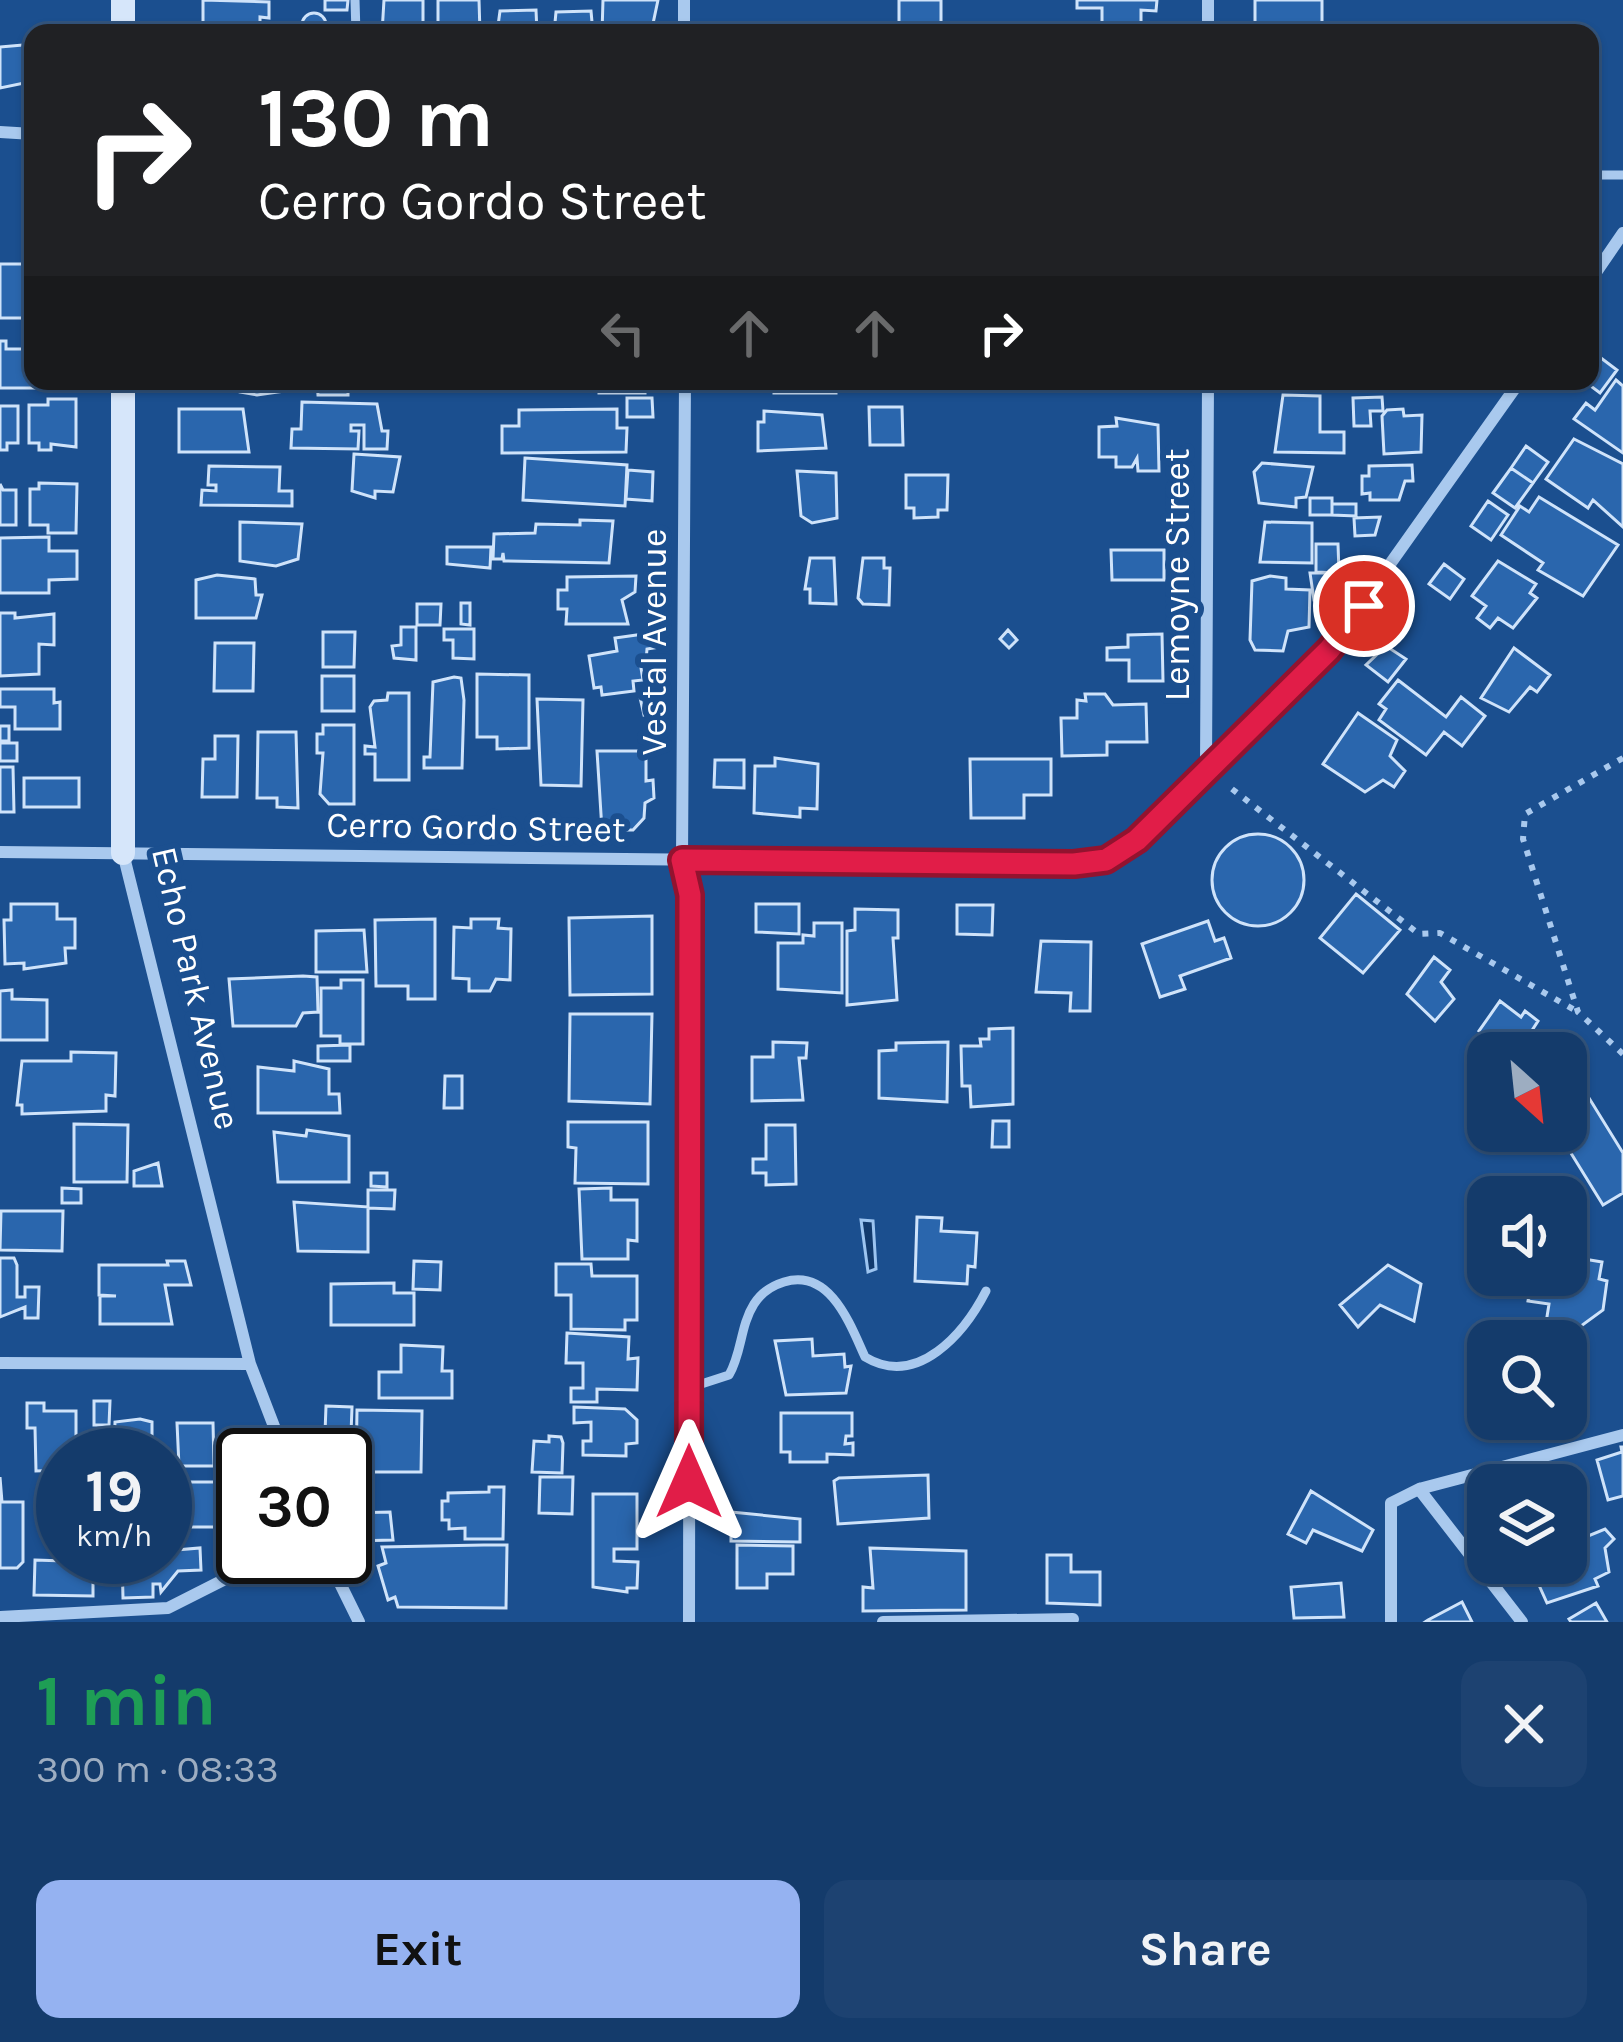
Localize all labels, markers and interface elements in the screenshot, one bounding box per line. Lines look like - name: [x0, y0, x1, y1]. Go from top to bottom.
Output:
- text: 130 m: [258, 69, 494, 167]
- icon: right: [60, 72, 216, 228]
- text: Cerro Gordo Street: [258, 169, 707, 233]
- icon: left: [590, 300, 656, 366]
- icon: ahead: [716, 300, 782, 366]
- icon: ahead: [842, 300, 908, 366]
- icon: right: [968, 300, 1034, 366]
- street label: Lemoyne Street: [1156, 448, 1198, 702]
- street label: Vestal Avenue: [633, 529, 675, 755]
- pin: [1313, 555, 1415, 657]
- icon: arrive: [1331, 573, 1397, 639]
- street label: Cerro Gordo Street: [326, 803, 626, 851]
- street label: Echo Park Avenue: [143, 843, 249, 1133]
- north arrow: [1467, 1032, 1587, 1152]
- map controls: [1467, 1032, 1587, 1584]
- button: sound: [1467, 1176, 1587, 1296]
- button: search: [1467, 1320, 1587, 1440]
- position arrow: [626, 1419, 752, 1545]
- speed limit sign: 30: [216, 1428, 372, 1584]
- text: 19: [85, 1456, 143, 1526]
- button: layers: [1467, 1464, 1587, 1584]
- text: km/h: [76, 1518, 152, 1554]
- text: 1 min: [36, 1659, 217, 1743]
- button: close: [1461, 1661, 1587, 1787]
- text: 300 m · 08:33: [36, 1746, 279, 1792]
- button: Exit: [36, 1880, 800, 2018]
- button: Share: [824, 1880, 1587, 2018]

